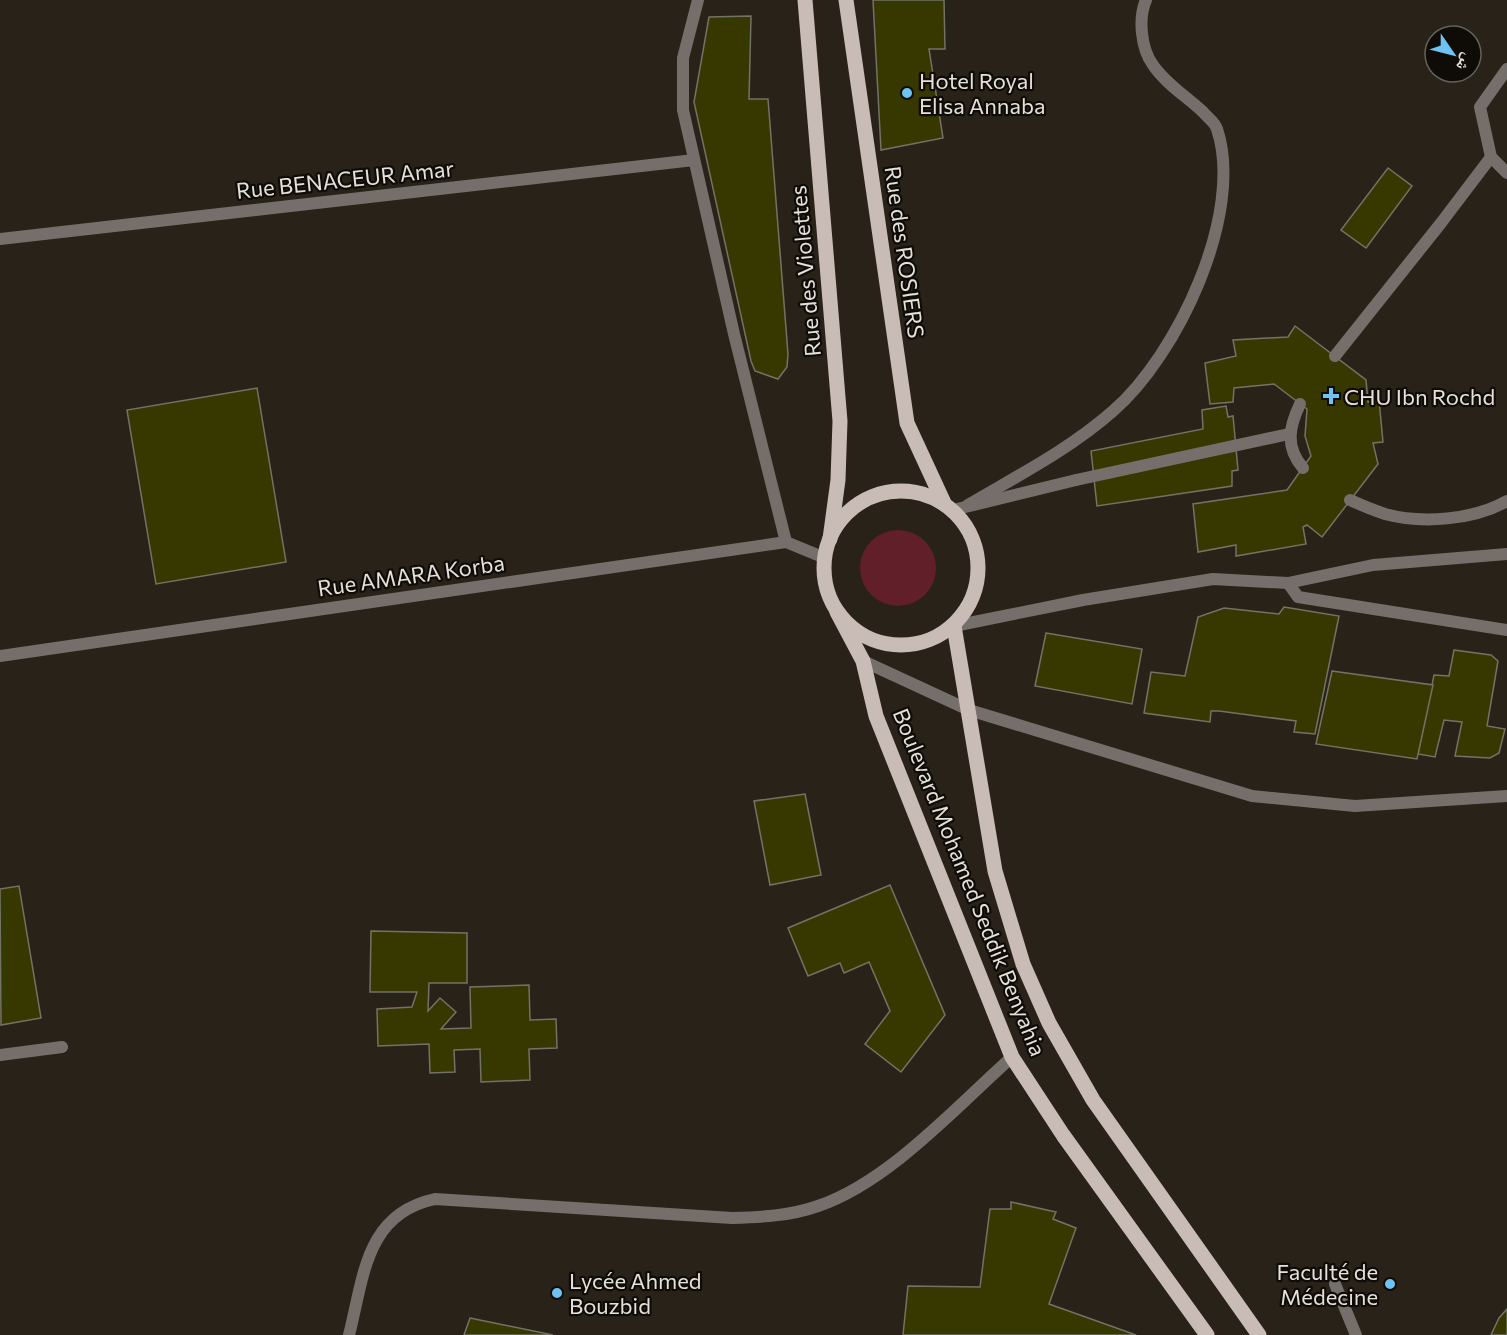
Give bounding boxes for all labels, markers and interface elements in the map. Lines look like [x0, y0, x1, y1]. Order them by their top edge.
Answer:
north arrow [1423, 24, 1483, 84]
text: ش [1452, 50, 1478, 75]
place label: Hotel Royal Elisa Annaba [919, 67, 1045, 119]
marker: Hotel Royal Elisa Annaba [900, 86, 914, 100]
street label: Rue BENACEUR Amar [235, 154, 455, 204]
street label: Rue des ROSIERS [880, 164, 930, 340]
street label: Rue des Violettes [784, 184, 826, 358]
place label: CHU Ibn Rochd [1344, 383, 1495, 410]
marker: CHU Ibn Rochd [1322, 387, 1340, 405]
street label: Rue AMARA Korba [316, 548, 506, 602]
street label: Boulevard Mohamed Seddik Benyahia [888, 704, 1052, 1060]
place label: Faculté de Médecine [1277, 1258, 1378, 1310]
place label: Lycée Ahmed Bouzbid [569, 1267, 702, 1319]
marker: Faculté de Médecine [1383, 1277, 1397, 1291]
marker: Lycée Ahmed Bouzbid [550, 1286, 564, 1300]

